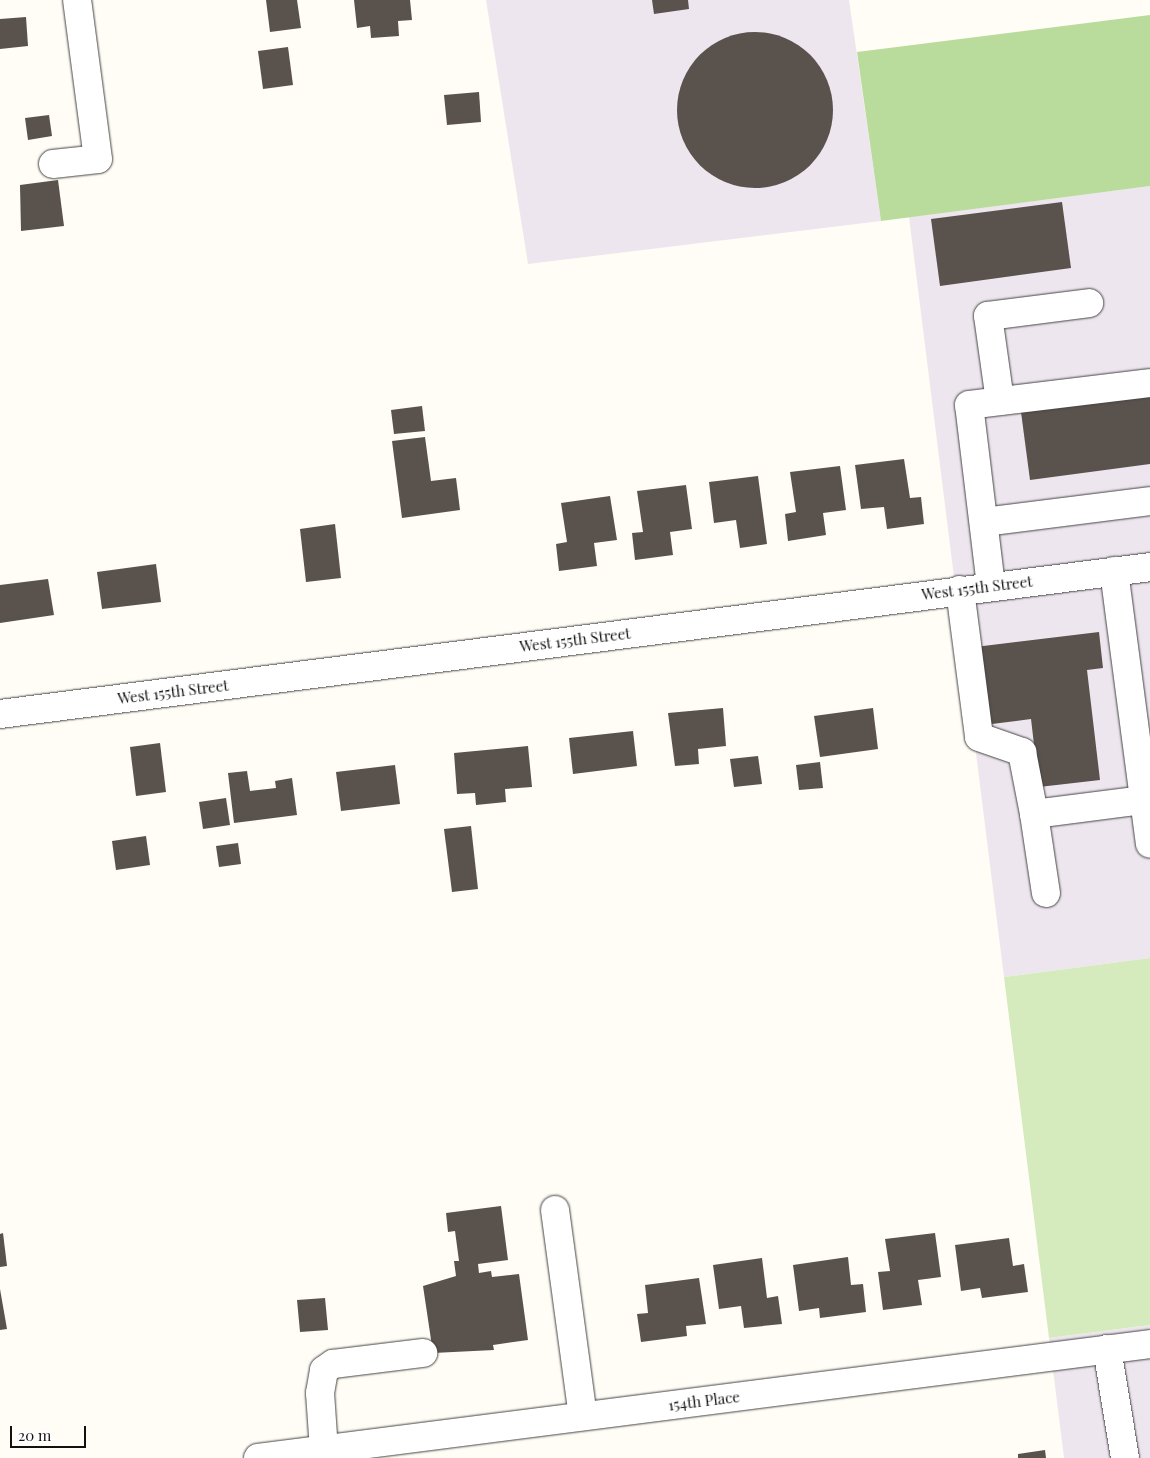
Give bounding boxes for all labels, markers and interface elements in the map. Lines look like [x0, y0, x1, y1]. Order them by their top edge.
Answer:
street label: West 155th Street [920, 572, 1034, 604]
street label: West 155th Street [518, 624, 632, 656]
street label: West 155th Street [116, 676, 230, 708]
street label: 154th Place [667, 1388, 741, 1414]
scale bar [12, 1416, 89, 1448]
text: 20 m [18, 1425, 51, 1445]

